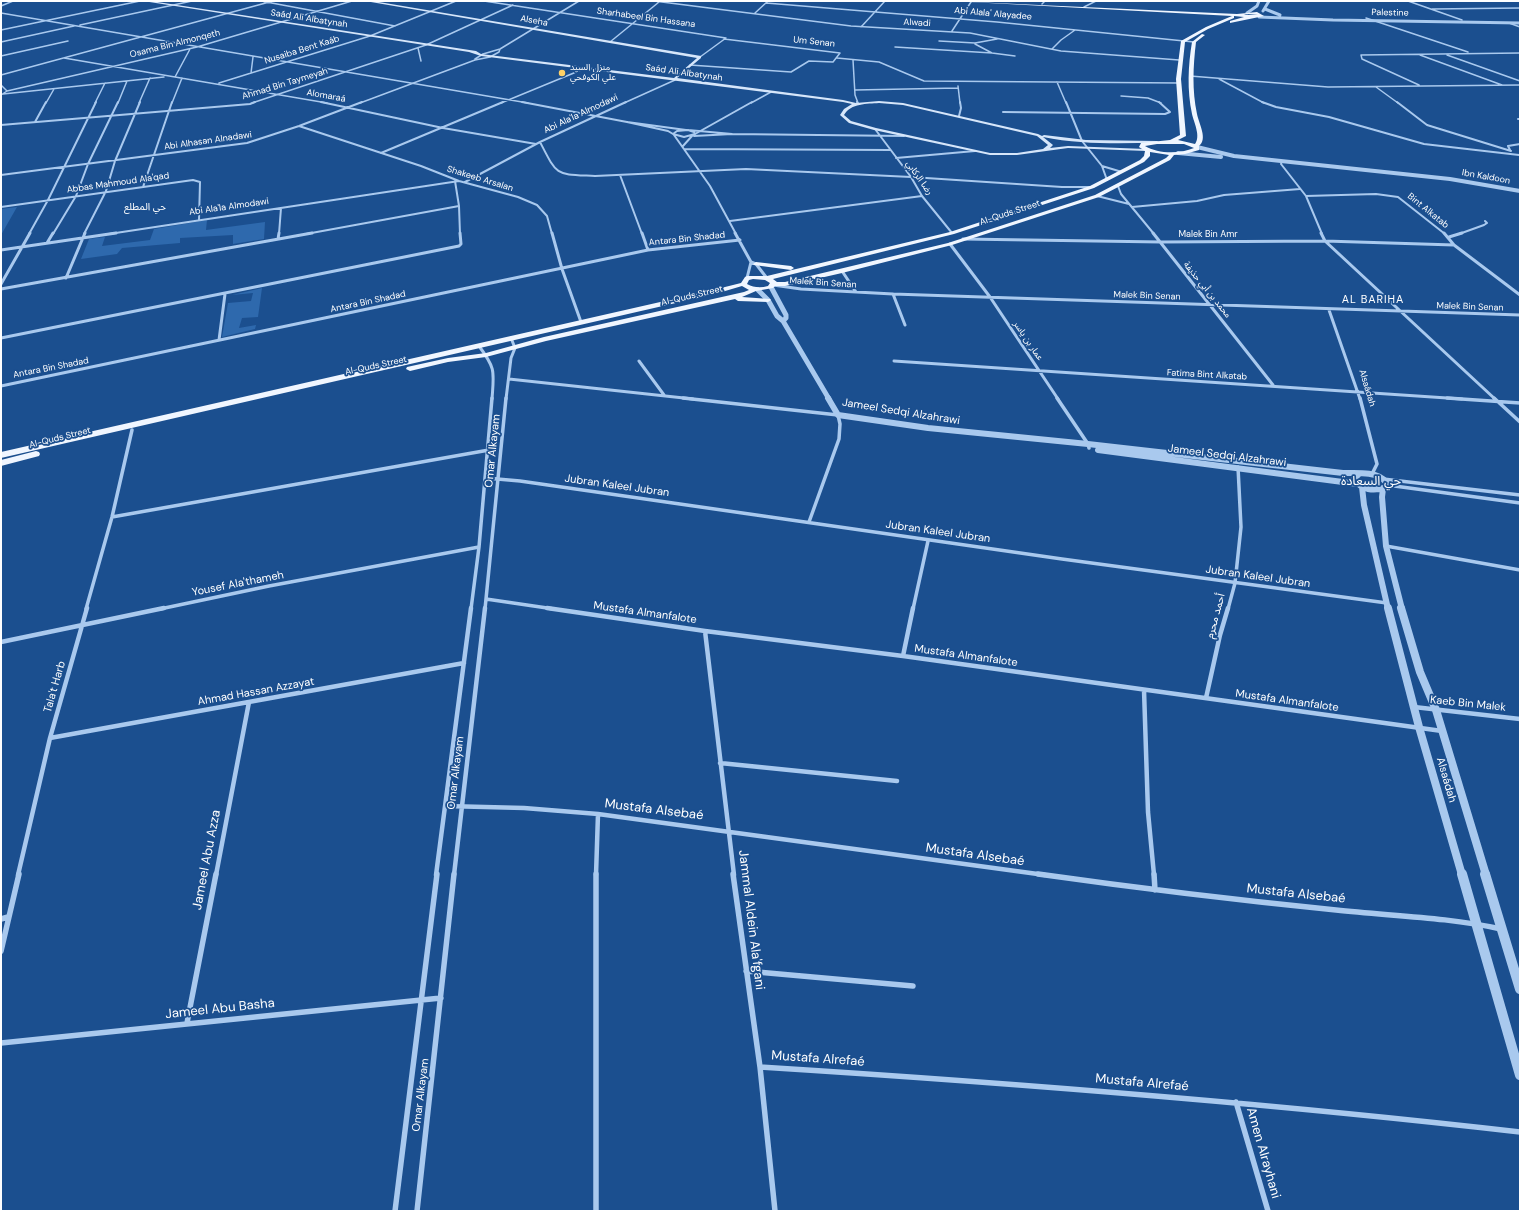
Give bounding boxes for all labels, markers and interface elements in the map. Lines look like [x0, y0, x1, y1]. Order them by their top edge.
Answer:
street label: Abi Alala' Alayadee [954, 5, 1032, 23]
street label: Sharhabeel Bin Hassana [596, 6, 696, 30]
street label: Palestine [1371, 7, 1409, 19]
street label: Saád Ali Albatynah [270, 8, 348, 30]
street label: Alseha [519, 13, 549, 29]
street label: Alwadi [903, 17, 931, 29]
street label: Osama Bin Almonqeth [129, 28, 221, 60]
street label: Nusaiba Bent Kaáb [263, 33, 341, 67]
street label: Um Senan [793, 34, 835, 50]
street label: Saád Ali Albatynah [645, 62, 723, 84]
place label: منزل السيد علي الكوفحي [570, 63, 616, 84]
street label: Ahmad Bin Taymeyah [241, 66, 329, 102]
marker: منزل السيد علي الكوفحي [557, 68, 567, 78]
street label: Alomaraá [306, 87, 346, 105]
street label: Abi Ala'la Almodawi [542, 92, 620, 136]
street label: Abi Alhasan Alnadawi [163, 129, 253, 153]
street label: رضا الركابي [903, 159, 935, 197]
street label: Shakeeb Arsalan [446, 164, 514, 194]
street label: Ibn Kaldoon [1461, 167, 1511, 187]
street label: Abbas Mahmoud Ala'qad [66, 170, 170, 196]
street label: Bint Alkatab [1405, 191, 1451, 231]
street label: Abi Ala'la Almodawi [188, 196, 270, 218]
street label: Al-Quds Street [978, 198, 1042, 228]
district label: حي المطلع [124, 201, 166, 213]
street label: Antara Bin Shadad [648, 230, 726, 248]
street label: Malek Bin Amr [1179, 230, 1237, 240]
street label: محمد بن أبي حذيفة [1181, 260, 1233, 320]
street label: Malek Bin Senan [789, 275, 857, 291]
street label: Al-Quds Street [660, 284, 724, 308]
street label: Antara Bin Shadad [329, 289, 407, 315]
street label: Malek Bin Senan [1113, 289, 1181, 303]
district label: AL BARIHA [1342, 293, 1404, 307]
street label: Malek Bin Senan [1436, 300, 1504, 314]
street label: عمار بن ياسر [1011, 319, 1045, 363]
street label: Al-Quds Street [344, 354, 408, 378]
street label: Antara Bin Shadad [12, 355, 90, 381]
street label: Fatima Bint Alkatab [1167, 368, 1247, 382]
street label: Alsaádah [1356, 368, 1378, 408]
street label: Jameel Sedqi Alzahrawi [841, 396, 961, 428]
street label: Omar Alkayam [483, 414, 503, 488]
street label: Al-Quds Street [28, 425, 92, 451]
street label: Jameel Sedqi Alzahrawi [1167, 442, 1287, 470]
street label: Jubran Kaleel Jubran [564, 472, 670, 500]
district label: حي السعادة [1341, 474, 1401, 490]
street label: Jubran Kaleel Jubran [885, 518, 991, 546]
street label: Jubran Kaleel Jubran [1205, 563, 1311, 591]
street label: Yousef Ala'thameh [191, 569, 285, 599]
street label: أحمد محرم [1204, 592, 1228, 640]
street label: Mustafa Almanfalote [593, 599, 697, 627]
street label: Mustafa Almanfalote [914, 642, 1018, 670]
street label: Tala't Harb [41, 660, 69, 714]
street label: Ahmad Hassan Azzayat [197, 675, 315, 709]
street label: Mustafa Almanfalote [1235, 687, 1339, 715]
street label: Kaeb Bin Malek [1429, 693, 1507, 715]
street label: Omar Alkayam [445, 736, 467, 810]
street label: Alsaádah [1433, 756, 1459, 804]
street label: Mustafa Alsebaé [604, 796, 704, 824]
street label: Jameel Abu Azza [190, 809, 224, 911]
street label: Mustafa Alsebaé [925, 840, 1025, 870]
street label: Jammal Aldein Ala'fgani [735, 849, 767, 991]
street label: Mustafa Alsebaé [1246, 881, 1346, 907]
street label: Jameel Abu Basha [165, 995, 275, 1023]
street label: Mustafa Alrefaé [771, 1048, 865, 1070]
street label: Omar Alkayam [410, 1058, 432, 1132]
street label: Mustafa Alrefaé [1095, 1071, 1189, 1095]
street label: Amen Alrayhani [1243, 1106, 1283, 1200]

